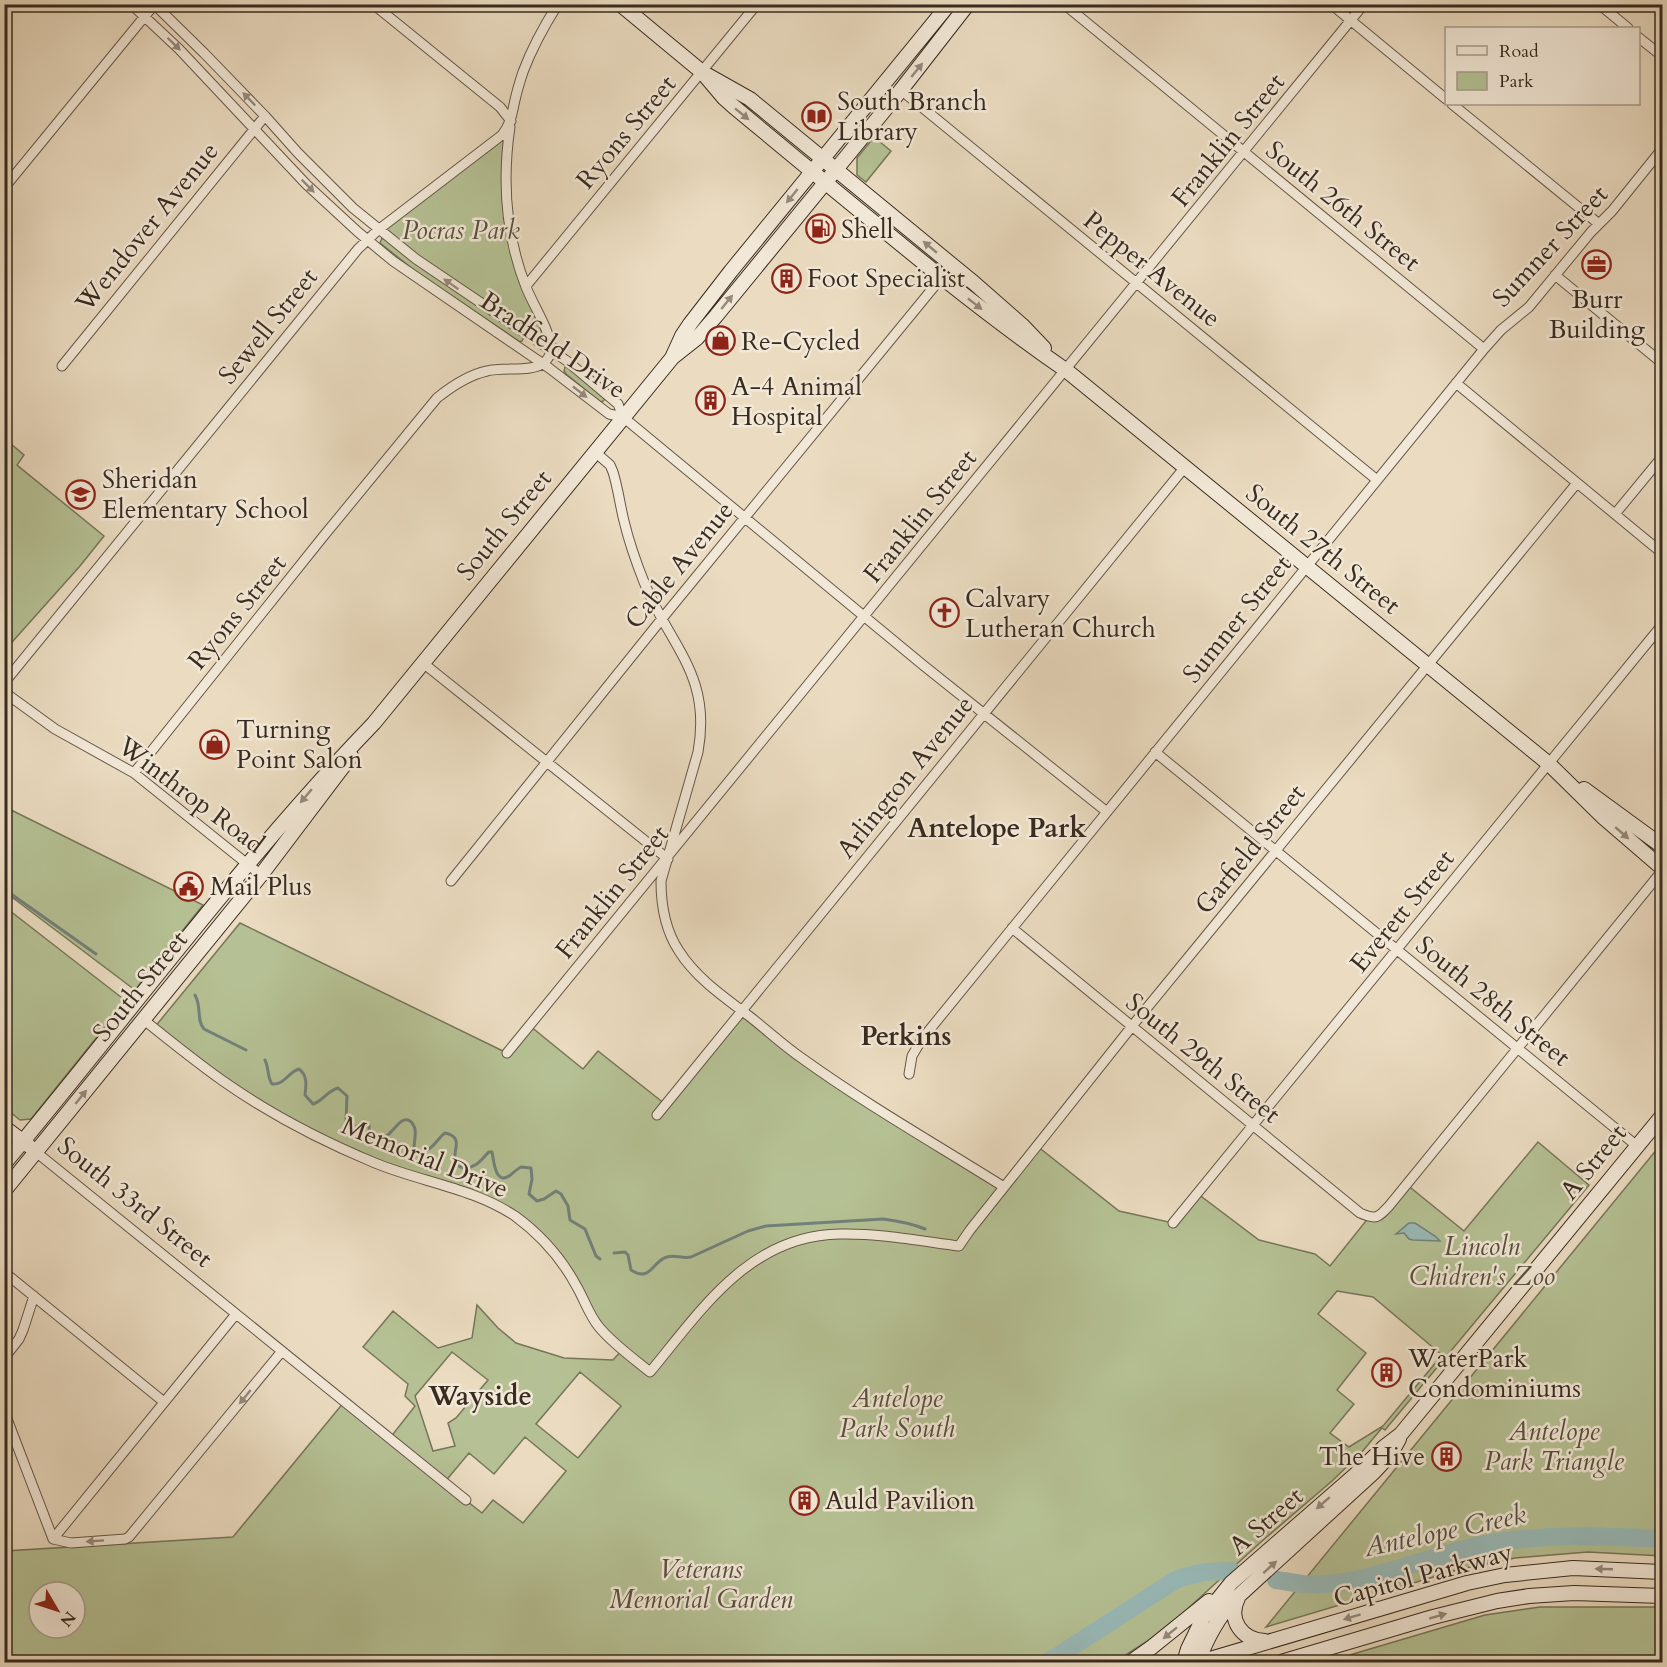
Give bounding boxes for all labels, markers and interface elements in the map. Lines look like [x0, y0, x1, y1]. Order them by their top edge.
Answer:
legend [1445, 27, 1640, 105]
one-way arrow [166, 36, 180, 50]
text: Road [1499, 39, 1539, 64]
one-way arrow [911, 62, 924, 78]
street label: Franklin Street [1163, 66, 1293, 214]
street label: Ryons Street [568, 68, 684, 196]
text: Park [1499, 69, 1534, 94]
place label: South Branch Library [837, 84, 987, 149]
one-way arrow [242, 92, 256, 106]
library icon: South Branch Library [800, 100, 832, 132]
one-way arrow [735, 108, 750, 120]
street label: South 26th Street [1258, 133, 1428, 279]
street label: Wendover Avenue [67, 135, 226, 320]
street label: Sumner Street [1484, 177, 1616, 315]
one-way arrow [300, 178, 314, 192]
one-way arrow [786, 188, 799, 204]
street label: Pepper Avenue [1076, 203, 1228, 335]
place label: Shell [841, 212, 894, 247]
park label: Pocras Park [402, 213, 520, 248]
fuel station icon: Shell [804, 213, 836, 245]
one-way arrow [922, 241, 938, 254]
office icon: Burr Building [1581, 249, 1613, 281]
street label: Sewell Street [210, 260, 326, 392]
place label: Foot Specialist [807, 261, 965, 296]
building icon: Foot Specialist [770, 262, 802, 294]
one-way arrow [444, 278, 460, 290]
place label: Burr Building [1549, 282, 1646, 347]
street label: Bradfield Drive [473, 283, 633, 407]
one-way arrow [721, 294, 734, 310]
one-way arrow [967, 297, 983, 310]
place label: Re-Cycled [741, 324, 860, 359]
shop icon: Re-Cycled [704, 325, 736, 357]
place label: A-4 Animal Hospital [731, 369, 862, 434]
building icon: A-4 Animal Hospital [694, 385, 726, 417]
one-way arrow [571, 386, 587, 398]
street label: Franklin Street [855, 442, 985, 590]
place label: Sheridan Elementary School [102, 462, 309, 527]
street label: South Street [448, 462, 560, 588]
street label: South 27th Street [1238, 476, 1408, 622]
school or university icon: Sheridan Elementary School [65, 478, 97, 510]
street label: Cable Avenue [617, 494, 741, 636]
street label: Ryons Street [180, 547, 294, 677]
street label: Sumner Street [1175, 548, 1299, 690]
place label: Calvary Lutheran Church [965, 581, 1156, 646]
church icon: Calvary Lutheran Church [928, 597, 960, 629]
street label: Arlington Avenue [829, 688, 981, 866]
place label: Turning Point Salon [236, 712, 363, 777]
street label: Winthrop Road [110, 728, 271, 862]
shop icon: Turning Point Salon [199, 728, 231, 760]
street label: Garfield Street [1187, 777, 1313, 921]
one-way arrow [300, 788, 313, 803]
district label: Antelope Park [907, 809, 1087, 847]
street label: Franklin Street [547, 818, 677, 966]
one-way arrow [1614, 826, 1629, 839]
street label: Everett Street [1342, 842, 1462, 980]
place label: Mail Plus [210, 869, 312, 904]
public building icon: Mail Plus [173, 870, 205, 902]
street label: South Street [84, 923, 196, 1049]
street label: South 28th Street [1408, 928, 1578, 1074]
street label: South 29th Street [1118, 985, 1288, 1131]
district label: Perkins [860, 1018, 952, 1055]
one-way arrow [74, 1090, 87, 1105]
street label: Memorial Drive [336, 1108, 514, 1206]
street label: A Street [1552, 1117, 1634, 1207]
street label: South 33rd Street [50, 1129, 220, 1275]
park label: Lincoln Chidren's Zoo [1409, 1229, 1555, 1294]
place label: WaterPark Condominiums [1407, 1341, 1581, 1406]
building icon: WaterPark Condominiums [1371, 1357, 1403, 1389]
district label: Wayside [427, 1378, 532, 1415]
park label: Antelope Park South [839, 1381, 955, 1446]
one-way arrow [238, 1389, 251, 1405]
park label: Antelope Park Triangle [1484, 1414, 1625, 1479]
place label: The Hive [1319, 1439, 1425, 1474]
building icon: The Hive [1430, 1440, 1462, 1472]
street label: A Street [1221, 1479, 1311, 1563]
place label: Auld Pavilion [825, 1483, 975, 1518]
building icon: Auld Pavilion [788, 1484, 820, 1516]
one-way arrow [1316, 1496, 1331, 1509]
water label: Antelope Creek [1360, 1496, 1530, 1566]
street label: Capitol Parkway [1330, 1534, 1517, 1616]
one-way arrow [86, 1536, 105, 1546]
park label: Veterans Memorial Garden [609, 1552, 793, 1617]
one-way arrow [1262, 1561, 1277, 1574]
one-way arrow [1595, 1564, 1614, 1573]
north arrow [27, 1580, 87, 1640]
text: N [55, 1606, 81, 1631]
one-way arrow [1429, 1611, 1447, 1620]
one-way arrow [1343, 1613, 1361, 1622]
one-way arrow [1162, 1627, 1177, 1639]

